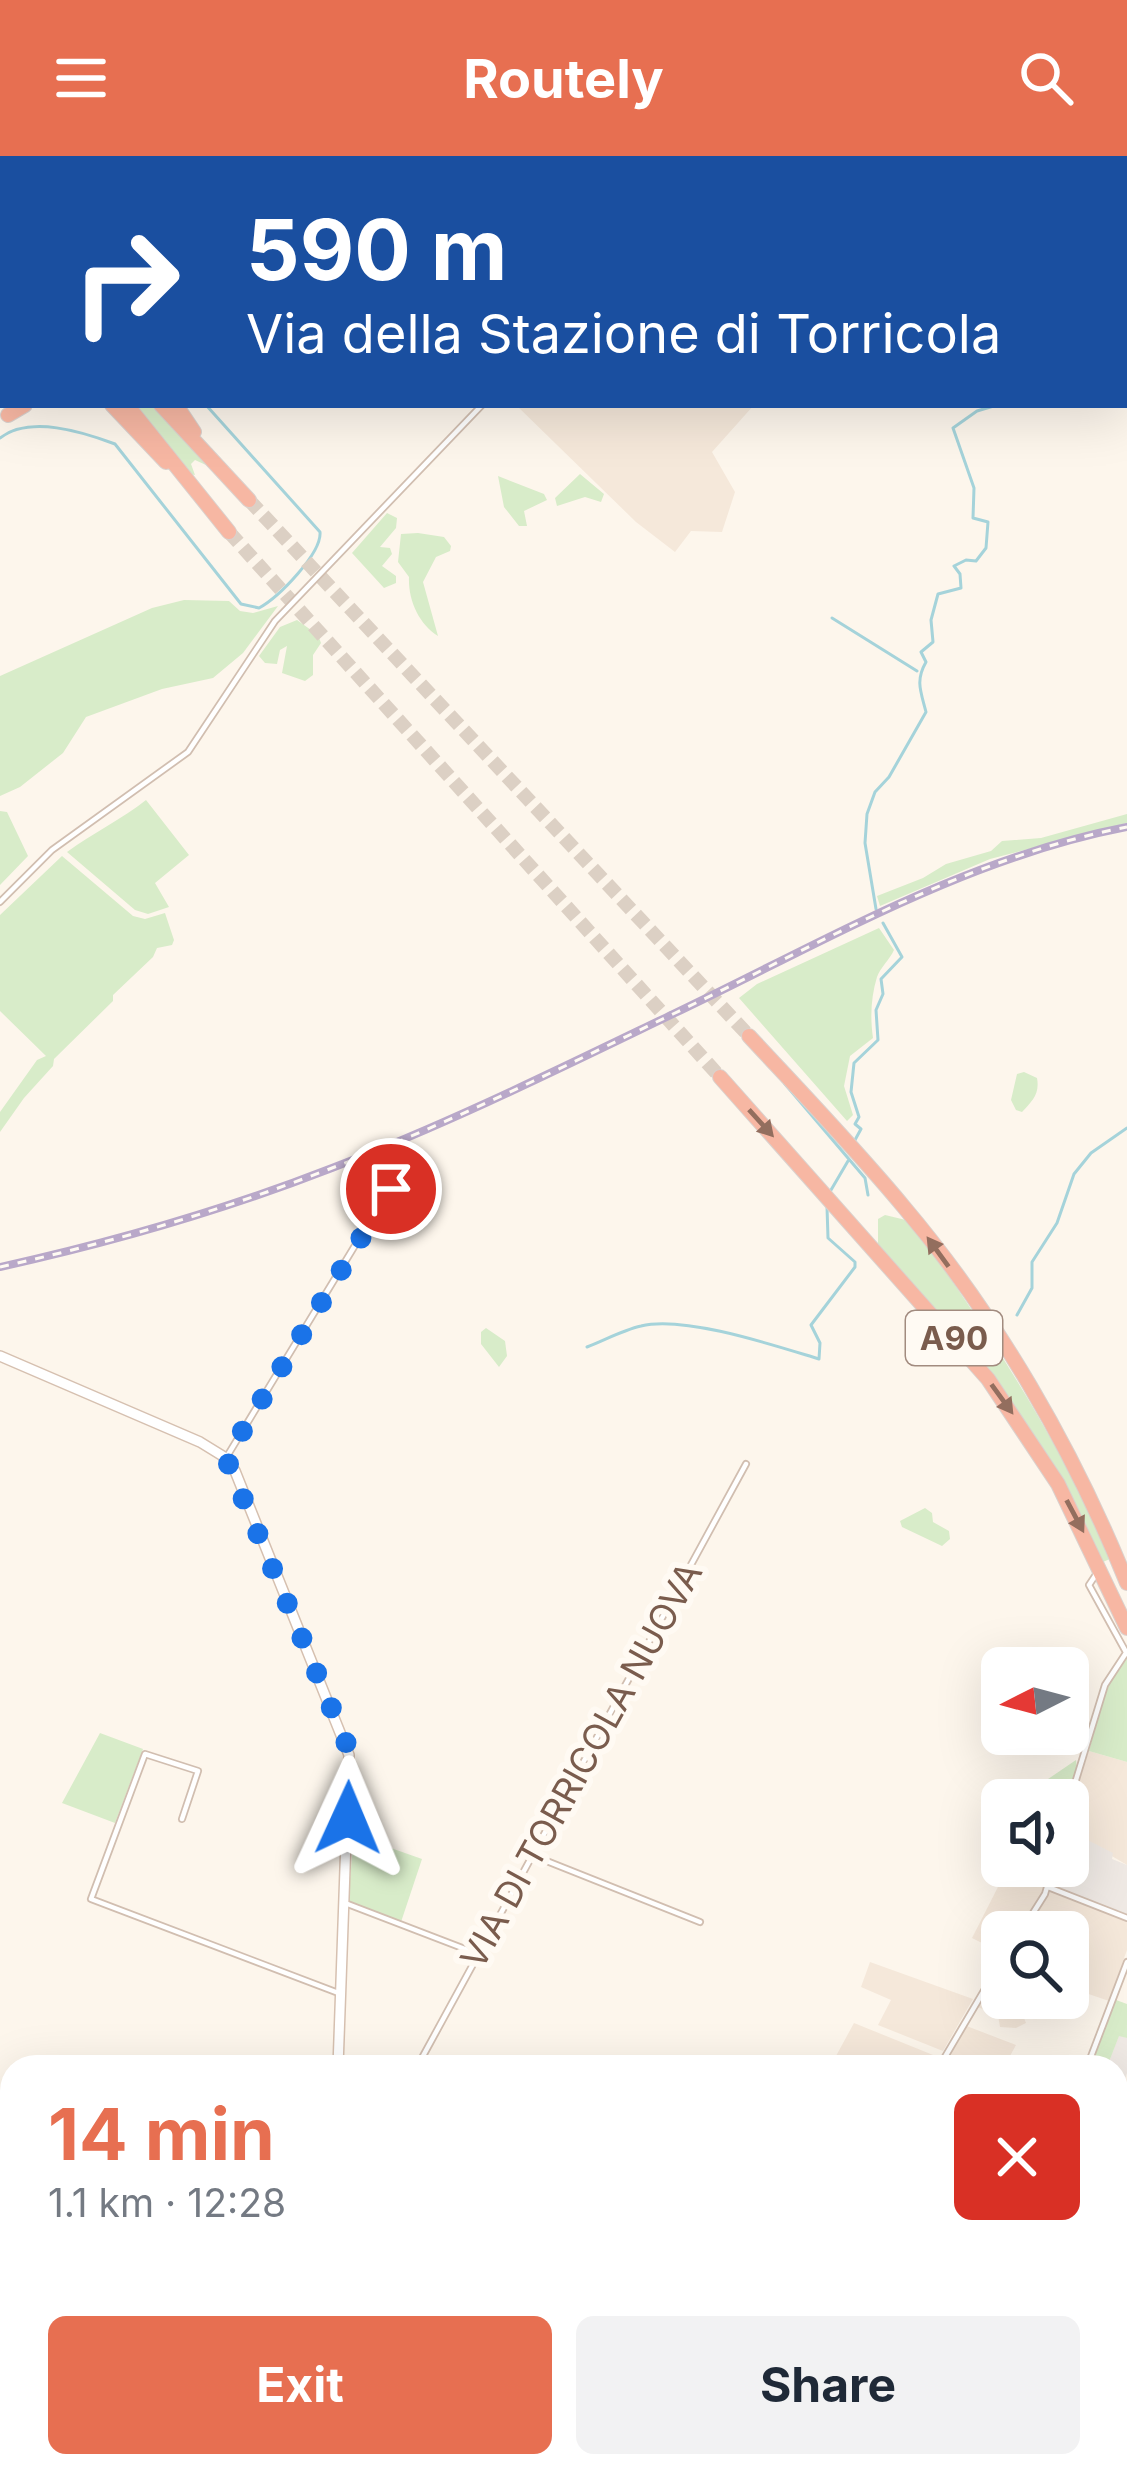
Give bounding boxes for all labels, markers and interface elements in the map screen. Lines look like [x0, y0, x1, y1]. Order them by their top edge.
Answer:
icon: menu [48, 45, 114, 111]
icon: search [1013, 45, 1079, 111]
text: Routely [463, 46, 664, 111]
text: 590 m [246, 199, 507, 300]
icon: right [48, 204, 204, 360]
text: Via della Stazione di Torricola [246, 301, 1001, 366]
one-way arrow [747, 1109, 774, 1138]
pin [340, 1138, 442, 1240]
icon: arrive [358, 1156, 424, 1222]
one-way arrow [927, 1236, 951, 1268]
road number: A90 [906, 1311, 1002, 1365]
one-way arrow [990, 1383, 1014, 1415]
one-way arrow [1064, 1498, 1085, 1533]
street label: VIA DI TORRICOLA NUOVA [451, 1554, 711, 1976]
north arrow [981, 1647, 1089, 1755]
map controls [981, 1647, 1089, 2019]
position arrow [285, 1755, 411, 1881]
button: sound [981, 1779, 1089, 1887]
button: search [981, 1911, 1089, 2019]
text: 14 min [48, 2090, 275, 2177]
button: close [954, 2094, 1080, 2220]
text: 1.1 km · 12:28 [48, 2179, 286, 2226]
button: Exit [48, 2316, 552, 2454]
button: Share [576, 2316, 1080, 2454]

